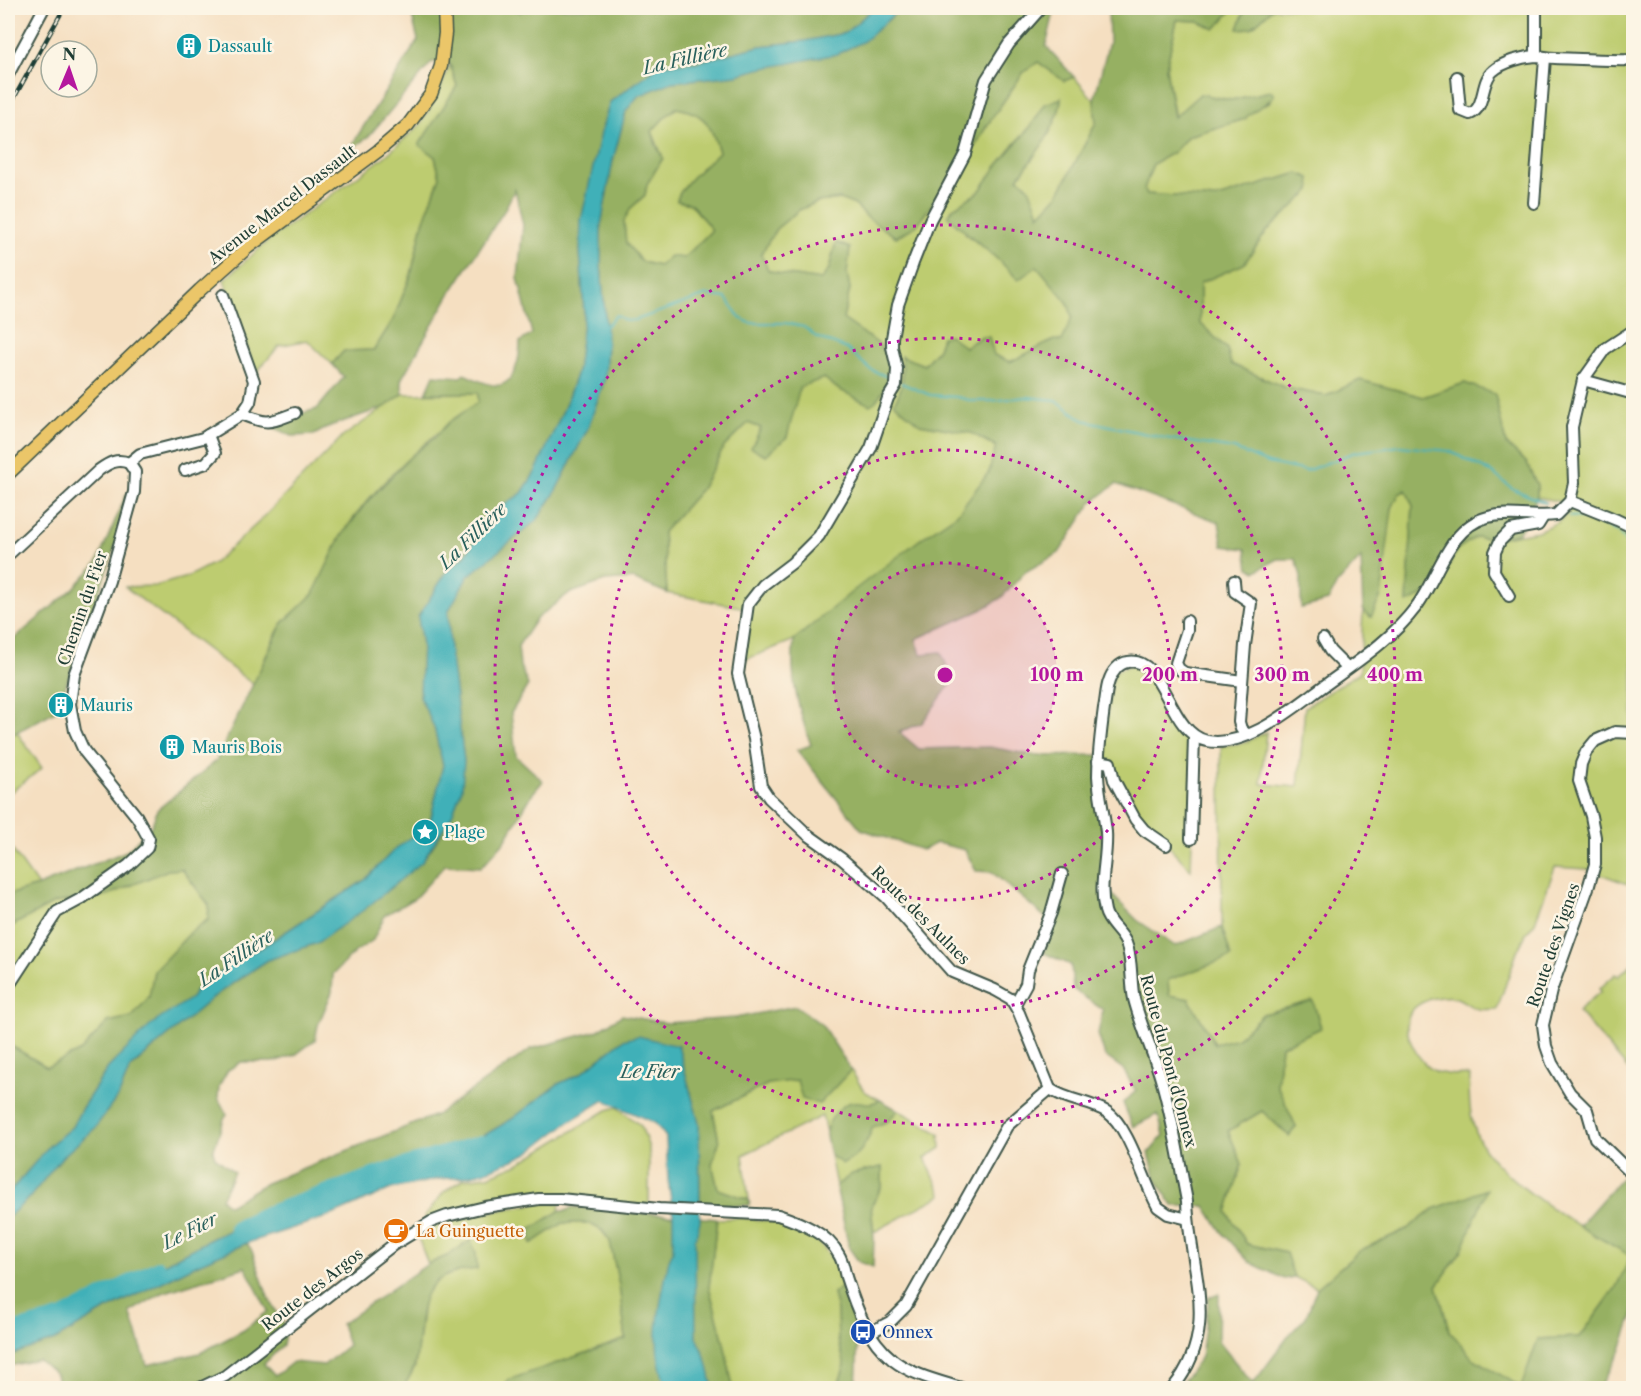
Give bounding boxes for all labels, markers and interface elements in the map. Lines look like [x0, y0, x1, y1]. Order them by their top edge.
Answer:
building icon: Dassault [174, 31, 204, 61]
place label: Dassault [208, 36, 272, 56]
water label: La Fillière [639, 38, 731, 80]
north arrow [39, 39, 99, 99]
text: N [62, 44, 77, 64]
street label: Avenue Marcel Dassault [203, 140, 360, 269]
water label: La Fillière [433, 497, 513, 575]
street label: Chemin du Fier [53, 548, 111, 668]
text: 100 m [1030, 664, 1084, 686]
text: 200 m [1142, 664, 1198, 686]
text: 300 m [1254, 664, 1310, 686]
text: 400 m [1367, 664, 1423, 686]
centre of rings [935, 665, 955, 685]
building icon: Mauris [46, 690, 76, 720]
place label: Mauris [80, 695, 133, 715]
building icon: Mauris Bois [157, 732, 187, 762]
place label: Mauris Bois [192, 737, 282, 757]
place icon: Plage [410, 817, 440, 847]
place label: Plage [444, 822, 485, 842]
street label: Route des Aulnes [867, 861, 975, 969]
street label: Route des Vignes [1522, 880, 1584, 1010]
water label: La Fillière [193, 924, 279, 992]
street label: Route du Pont d'Onnex [1136, 972, 1202, 1150]
water label: Le Fier [619, 1061, 681, 1083]
water label: Le Fier [157, 1207, 223, 1255]
cafe icon: La Guinguette [381, 1216, 411, 1246]
place label: La Guinguette [416, 1221, 524, 1241]
street label: Route des Argos [257, 1243, 367, 1335]
bus stop icon: Onnex [848, 1317, 878, 1347]
place label: Onnex [882, 1322, 934, 1342]

